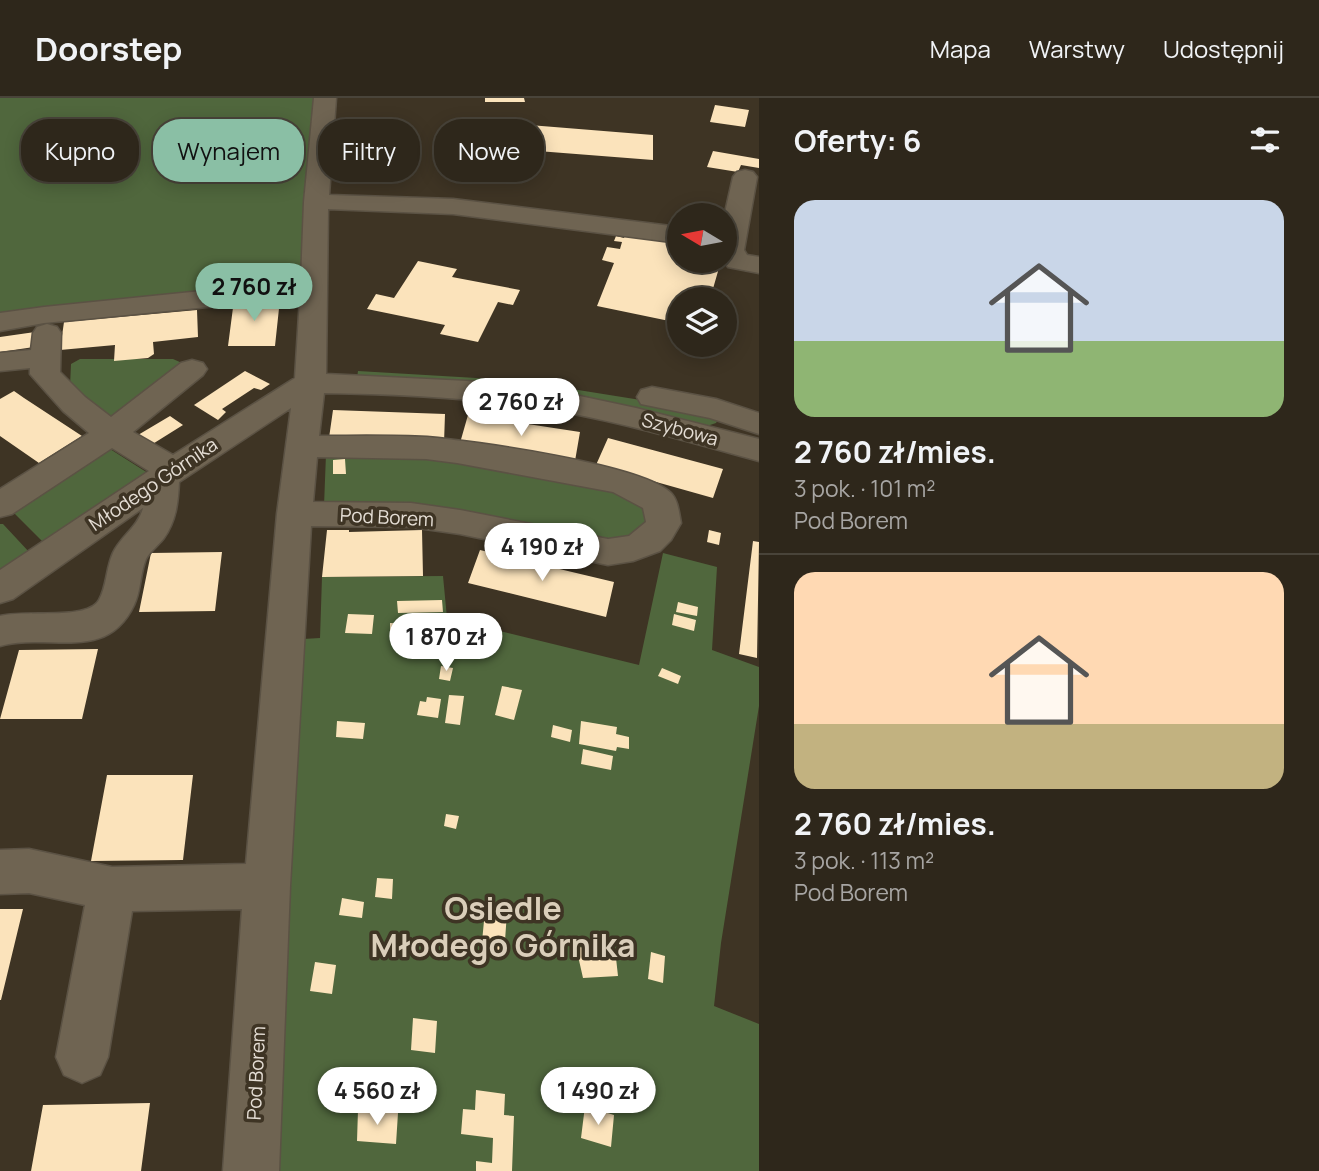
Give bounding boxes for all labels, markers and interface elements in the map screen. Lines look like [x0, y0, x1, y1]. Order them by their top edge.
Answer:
text: Doorstep [35, 26, 182, 71]
text: Mapa [930, 32, 991, 65]
text: Warstwy [1029, 32, 1125, 65]
text: Udostępnij [1163, 32, 1284, 65]
chip: Kupno [21, 119, 139, 182]
chip: Wynajem [153, 119, 304, 182]
chip: Filtry [318, 119, 420, 182]
chip: Nowe [434, 119, 544, 182]
text: Oferty: 6 [794, 120, 922, 161]
icon: filters [1246, 121, 1284, 159]
north arrow [667, 203, 737, 273]
map controls [667, 203, 737, 357]
icon: home [976, 245, 1102, 371]
pin: 2 760 zł [182, 264, 326, 323]
text: 2 760 zł [211, 270, 297, 302]
button: layers [667, 287, 737, 357]
pin: 2 760 zł [449, 378, 593, 438]
text: 2 760 zł [478, 385, 564, 417]
street label: Szybowa [639, 406, 721, 452]
street label: Młodego Górnika [84, 431, 222, 537]
text: 2 760 zł/mies. [794, 431, 996, 472]
text: 3 pok. · 101 m² [794, 472, 935, 504]
street label: Pod Borem [339, 502, 435, 532]
text: Pod Borem [794, 504, 908, 536]
pin: 4 190 zł [470, 524, 614, 583]
text: 4 190 zł [500, 530, 584, 562]
pin: 1 870 zł [374, 614, 518, 673]
icon: home [976, 617, 1102, 743]
text: 1 870 zł [405, 620, 487, 652]
text: 2 760 zł/mies. [794, 803, 996, 844]
text: 3 pok. · 113 m² [794, 844, 934, 876]
text: Pod Borem [794, 876, 908, 908]
district label: Osiedle Młodego Górnika [371, 886, 635, 967]
street label: Pod Borem [241, 1025, 271, 1121]
pin: 4 560 zł [305, 1068, 449, 1127]
pin: 1 490 zł [526, 1068, 670, 1127]
text: 4 560 zł [334, 1074, 420, 1106]
text: 1 490 zł [557, 1074, 639, 1106]

